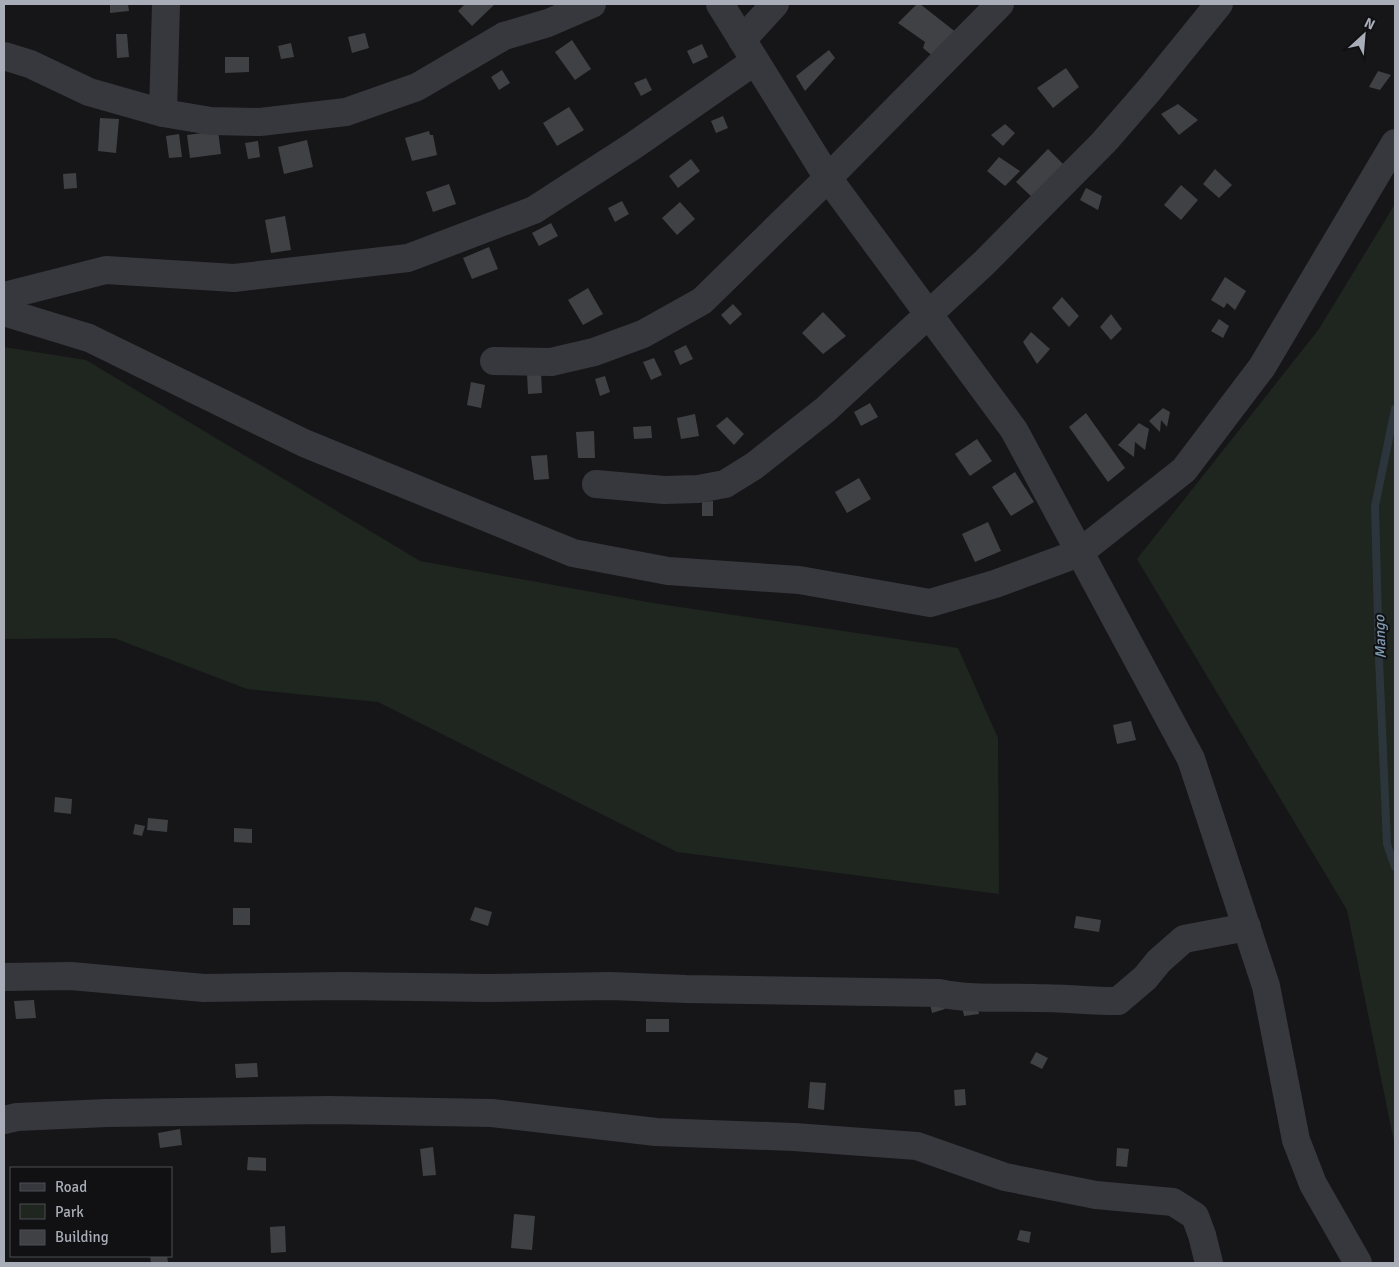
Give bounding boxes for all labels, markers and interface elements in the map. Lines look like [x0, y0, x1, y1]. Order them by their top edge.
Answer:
north arrow [1339, 10, 1389, 60]
text: N [1361, 14, 1378, 34]
water label: Mango [1370, 614, 1390, 659]
legend [10, 1167, 172, 1257]
text: Road [55, 1178, 87, 1196]
text: Park [55, 1203, 84, 1221]
text: Building [55, 1228, 109, 1246]

